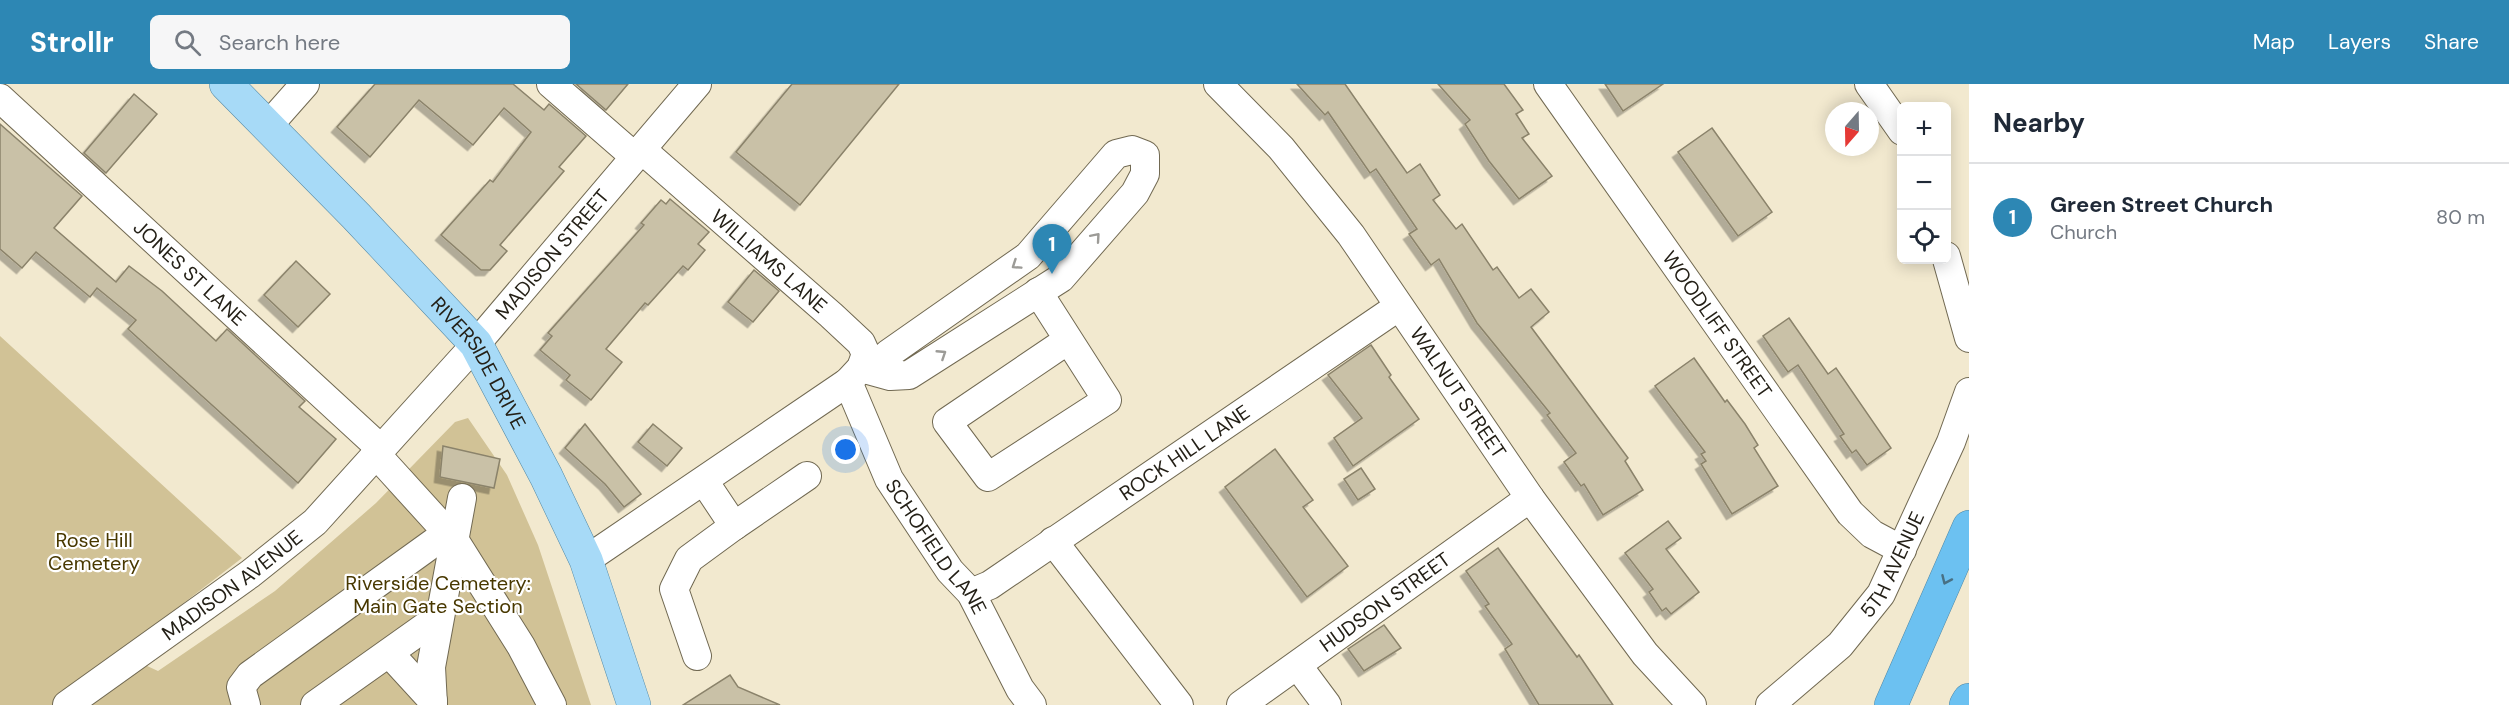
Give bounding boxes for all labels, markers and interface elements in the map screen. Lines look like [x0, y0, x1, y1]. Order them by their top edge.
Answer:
search box [150, 15, 570, 69]
text: Strollr [30, 24, 114, 61]
icon: search [171, 26, 204, 59]
text: Search here [219, 28, 340, 57]
text: Map [2253, 28, 2295, 56]
text: Layers [2328, 28, 2391, 56]
text: Share [2424, 28, 2479, 56]
north arrow [1825, 102, 1879, 156]
map controls [1897, 102, 1951, 264]
button: + [1897, 102, 1951, 156]
text: Nearby [1993, 106, 2085, 140]
button: − [1897, 156, 1951, 210]
street label: MADISON STREET [490, 184, 615, 325]
text: Green Street Church [2050, 190, 2273, 219]
street label: WILLIAMS LANE [705, 203, 833, 319]
text: 1 [2009, 204, 2016, 230]
text: 80 m [2436, 204, 2485, 230]
button: locate [1897, 210, 1951, 264]
street label: JONES ST LANE [128, 214, 252, 331]
text: Church [2050, 219, 2117, 245]
pin: 1 [1032, 224, 1072, 274]
one-way arrow [1089, 233, 1100, 244]
street label: WOODLIFF STREET [1657, 246, 1778, 403]
one-way arrow [1011, 258, 1022, 269]
street label: RIVERSIDE DRIVE [425, 291, 532, 434]
street label: WALNUT STREET [1404, 322, 1512, 463]
one-way arrow [936, 350, 947, 361]
street label: ROCK HILL LANE [1114, 399, 1255, 506]
your location [831, 435, 860, 464]
street label: SCHOFIELD LANE [880, 474, 993, 619]
street label: 5TH AVENUE [1854, 507, 1930, 623]
street label: MADISON AVENUE [157, 524, 308, 646]
park label: Rose Hill Cemetery [48, 527, 140, 576]
street label: HUDSON STREET [1314, 546, 1455, 658]
park label: Riverside Cemetery: Main Gate Section [345, 570, 531, 619]
one-way arrow [1941, 574, 1953, 585]

